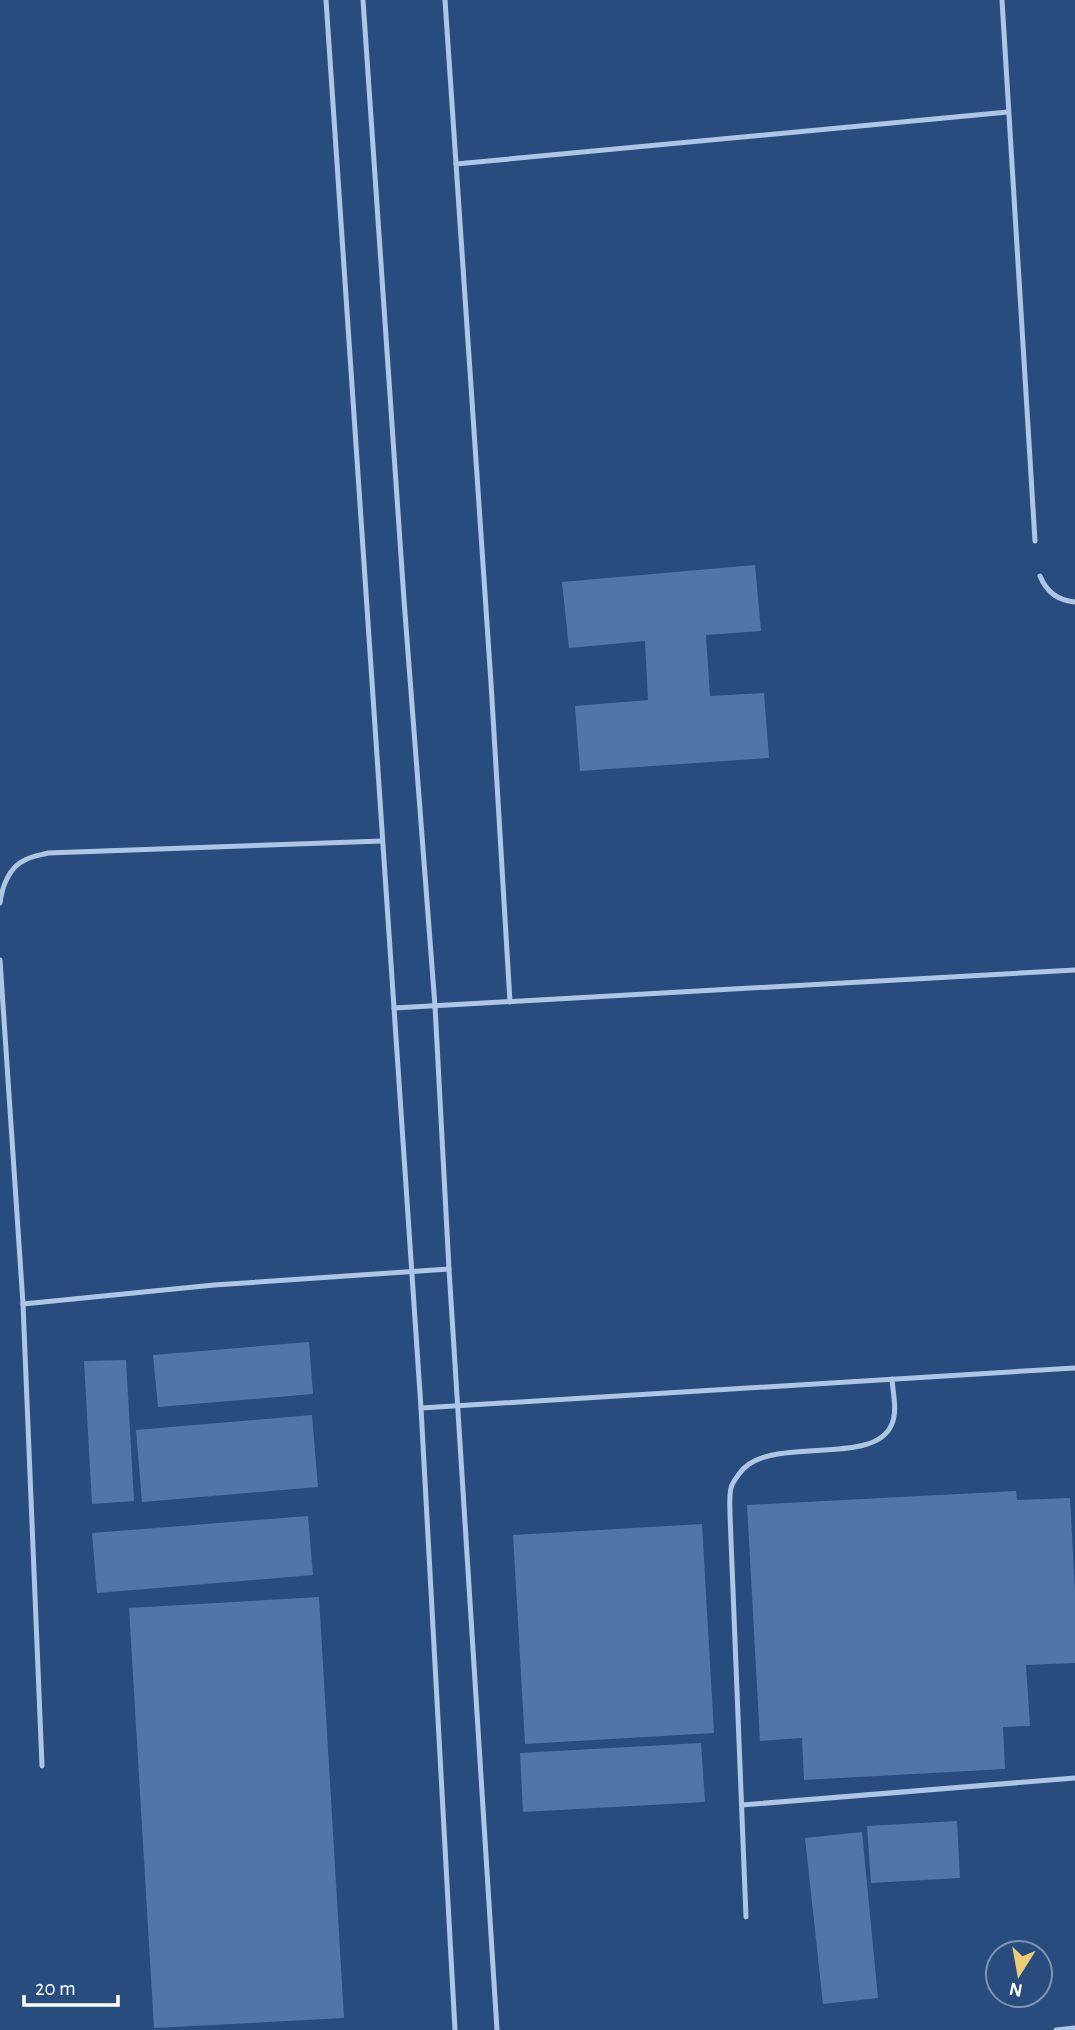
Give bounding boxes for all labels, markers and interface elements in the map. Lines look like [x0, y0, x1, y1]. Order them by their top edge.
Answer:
north arrow [984, 1939, 1054, 2009]
scale bar [24, 1964, 119, 2008]
text: 20 m [35, 1978, 76, 1999]
text: N [1008, 1979, 1024, 2000]

